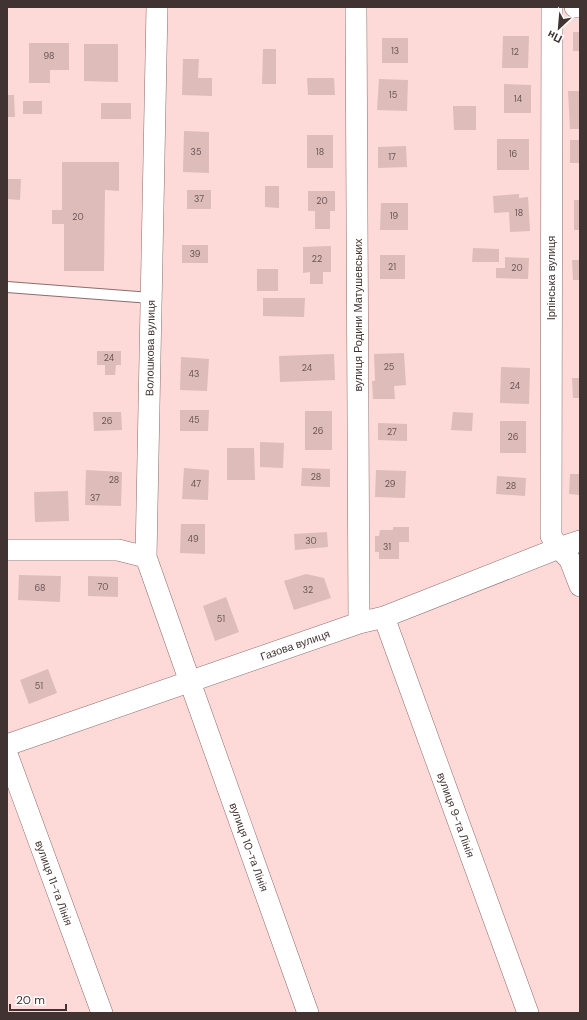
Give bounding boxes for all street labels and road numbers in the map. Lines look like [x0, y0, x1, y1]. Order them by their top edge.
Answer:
street label: Ірпінська вулиця [544, 236, 558, 320]
street label: вулиця Родини Матушевських [351, 238, 365, 392]
street label: Волошкова вулиця [142, 300, 158, 396]
street label: Газова вулиця [258, 627, 332, 663]
street label: вулиця 9-та Лінія [434, 771, 478, 860]
street label: вулиця 10-та Лінія [226, 801, 272, 893]
street label: вулиця 11-та Лінія [32, 839, 76, 927]

